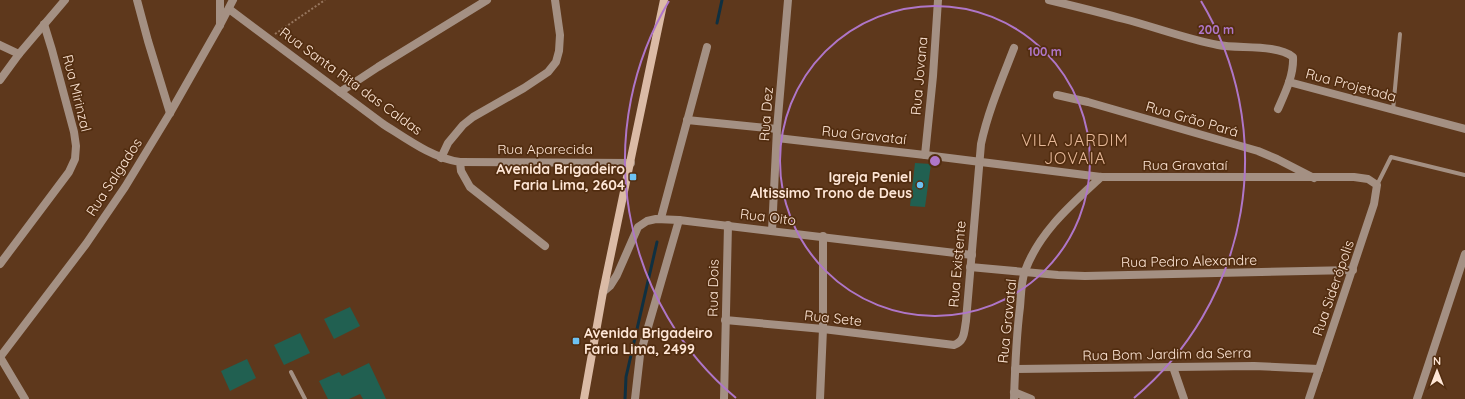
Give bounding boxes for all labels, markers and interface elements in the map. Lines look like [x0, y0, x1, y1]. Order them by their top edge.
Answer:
text: 200 m [1198, 22, 1234, 37]
street label: Rua Santa Rita das Caldas [276, 23, 426, 139]
street label: Rua Jovana [907, 36, 931, 116]
text: 100 m [1028, 44, 1062, 59]
street label: Rua Mirinzal [59, 53, 95, 133]
street label: Rua Projetada [1304, 64, 1398, 106]
street label: Rua Dez [755, 86, 777, 142]
street label: Rua Grão Pará [1144, 97, 1240, 141]
street label: Rua Gravataí [821, 122, 907, 148]
district label: VILA JARDIM JOVAIA [1021, 130, 1129, 168]
street label: Rua Salgados [82, 135, 146, 219]
street label: Rua Aparecida [497, 140, 593, 158]
centre of rings [928, 154, 942, 168]
street label: Rua Gravataí [1143, 156, 1227, 174]
place label: Avenida Brigadeiro Faria Lima, 2604 [496, 160, 625, 194]
place label: Igreja Peniel Altissimo Trono de Deus [750, 168, 912, 202]
marker: Avenida Brigadeiro Faria Lima, 2604 [628, 172, 638, 182]
marker: Igreja Peniel Altissimo Trono de Deus [915, 180, 925, 190]
street label: Rua Oito [739, 205, 797, 229]
street label: Rua Existente [944, 220, 970, 308]
street label: Rua Siderópolis [1308, 238, 1358, 338]
street label: Rua Pedro Alexandre [1121, 251, 1257, 271]
street label: Rua Dois [703, 259, 723, 317]
street label: Rua Gravatal [994, 278, 1020, 364]
street label: Rua Sete [803, 306, 863, 330]
place label: Avenida Brigadeiro Faria Lima, 2499 [584, 324, 713, 358]
marker: Avenida Brigadeiro Faria Lima, 2499 [571, 336, 581, 346]
street label: Rua Bom Jardim da Serra [1082, 344, 1252, 364]
north arrow [1417, 351, 1457, 391]
text: N [1433, 354, 1441, 368]

